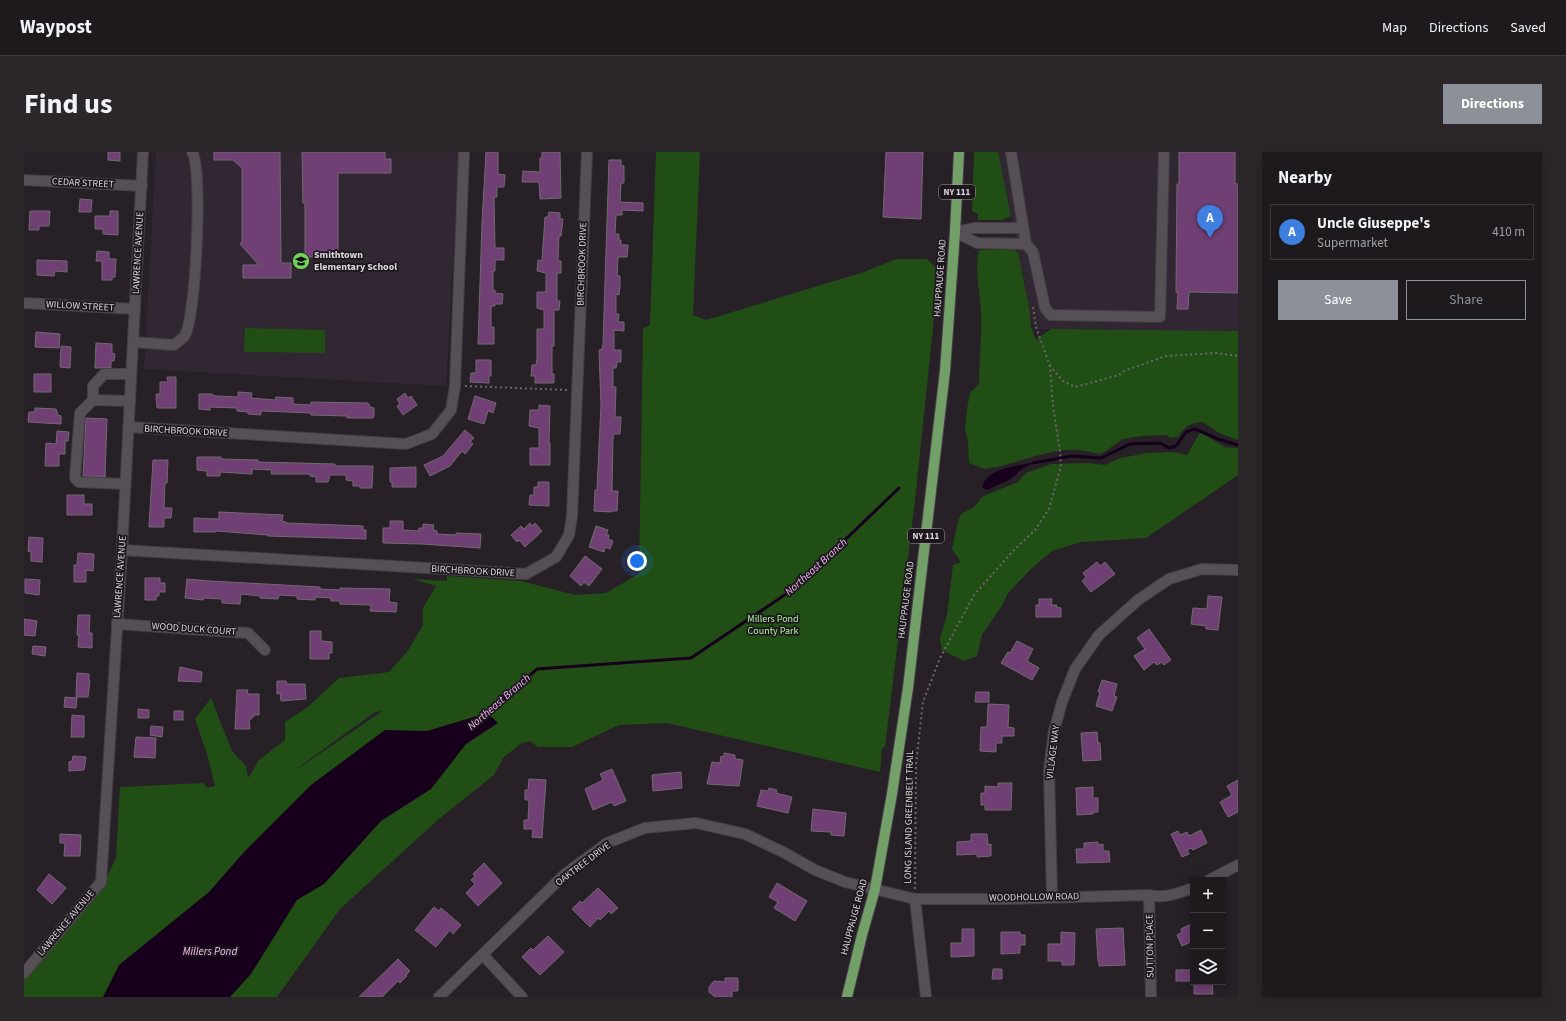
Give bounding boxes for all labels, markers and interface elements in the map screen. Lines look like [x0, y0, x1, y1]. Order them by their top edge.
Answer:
text: Waypost [20, 14, 92, 41]
text: Map [1382, 18, 1407, 38]
text: Directions [1429, 18, 1488, 38]
text: Saved [1510, 18, 1546, 38]
text: Find us [24, 84, 112, 124]
button: Directions [1443, 84, 1542, 124]
text: Nearby [1278, 166, 1332, 190]
street label: CEDAR STREET [52, 174, 115, 192]
road number: NY 111 [939, 185, 975, 199]
pin: A [1197, 205, 1223, 238]
street label: LAWRENCE AVENUE [129, 211, 147, 295]
text: Uncle Giuseppe's [1317, 213, 1430, 234]
street label: BIRCHBROOK DRIVE [574, 222, 590, 306]
text: A [1288, 223, 1296, 241]
text: 410 m [1492, 223, 1525, 241]
text: Supermarket [1317, 234, 1388, 252]
street label: HAUPPAUGE ROAD [930, 239, 950, 317]
place label: Smithtown Elementary School [314, 248, 397, 274]
school or university icon: Smithtown Elementary School [291, 251, 311, 271]
button: Save [1278, 280, 1398, 320]
button: Share [1406, 280, 1526, 320]
street label: WILLOW STREET [45, 297, 115, 315]
street label: BIRCHBROOK DRIVE [144, 422, 228, 440]
road number: NY 111 [908, 529, 944, 543]
street label: LAWRENCE AVENUE [110, 535, 130, 619]
water label: Northeast Branch [782, 535, 851, 599]
your location [627, 551, 647, 571]
street label: HAUPPAUGE ROAD [894, 560, 918, 640]
street label: BIRCHBROOK DRIVE [431, 562, 515, 580]
park label: Millers Pond County Park [747, 612, 799, 638]
street label: WOOD DUCK COURT [151, 619, 237, 639]
water label: Northeast Branch [464, 670, 534, 734]
street label: VILLAGE WAY [1043, 724, 1063, 780]
street label: LONG ISLAND GREENBELT TRAIL [901, 750, 917, 884]
street label: OAKTREE DRIVE [552, 839, 614, 889]
street label: HAUPPAUGE ROAD [837, 877, 871, 957]
map controls [1190, 877, 1226, 985]
button: + [1190, 877, 1226, 913]
street label: LAWRENCE AVENUE [34, 887, 98, 959]
street label: WOODHOLLOW ROAD [989, 889, 1079, 905]
button: − [1190, 913, 1226, 949]
street label: SUTTON PLACE [1142, 914, 1158, 978]
water label: Millers Pond [183, 944, 238, 959]
button: layers [1190, 949, 1226, 985]

